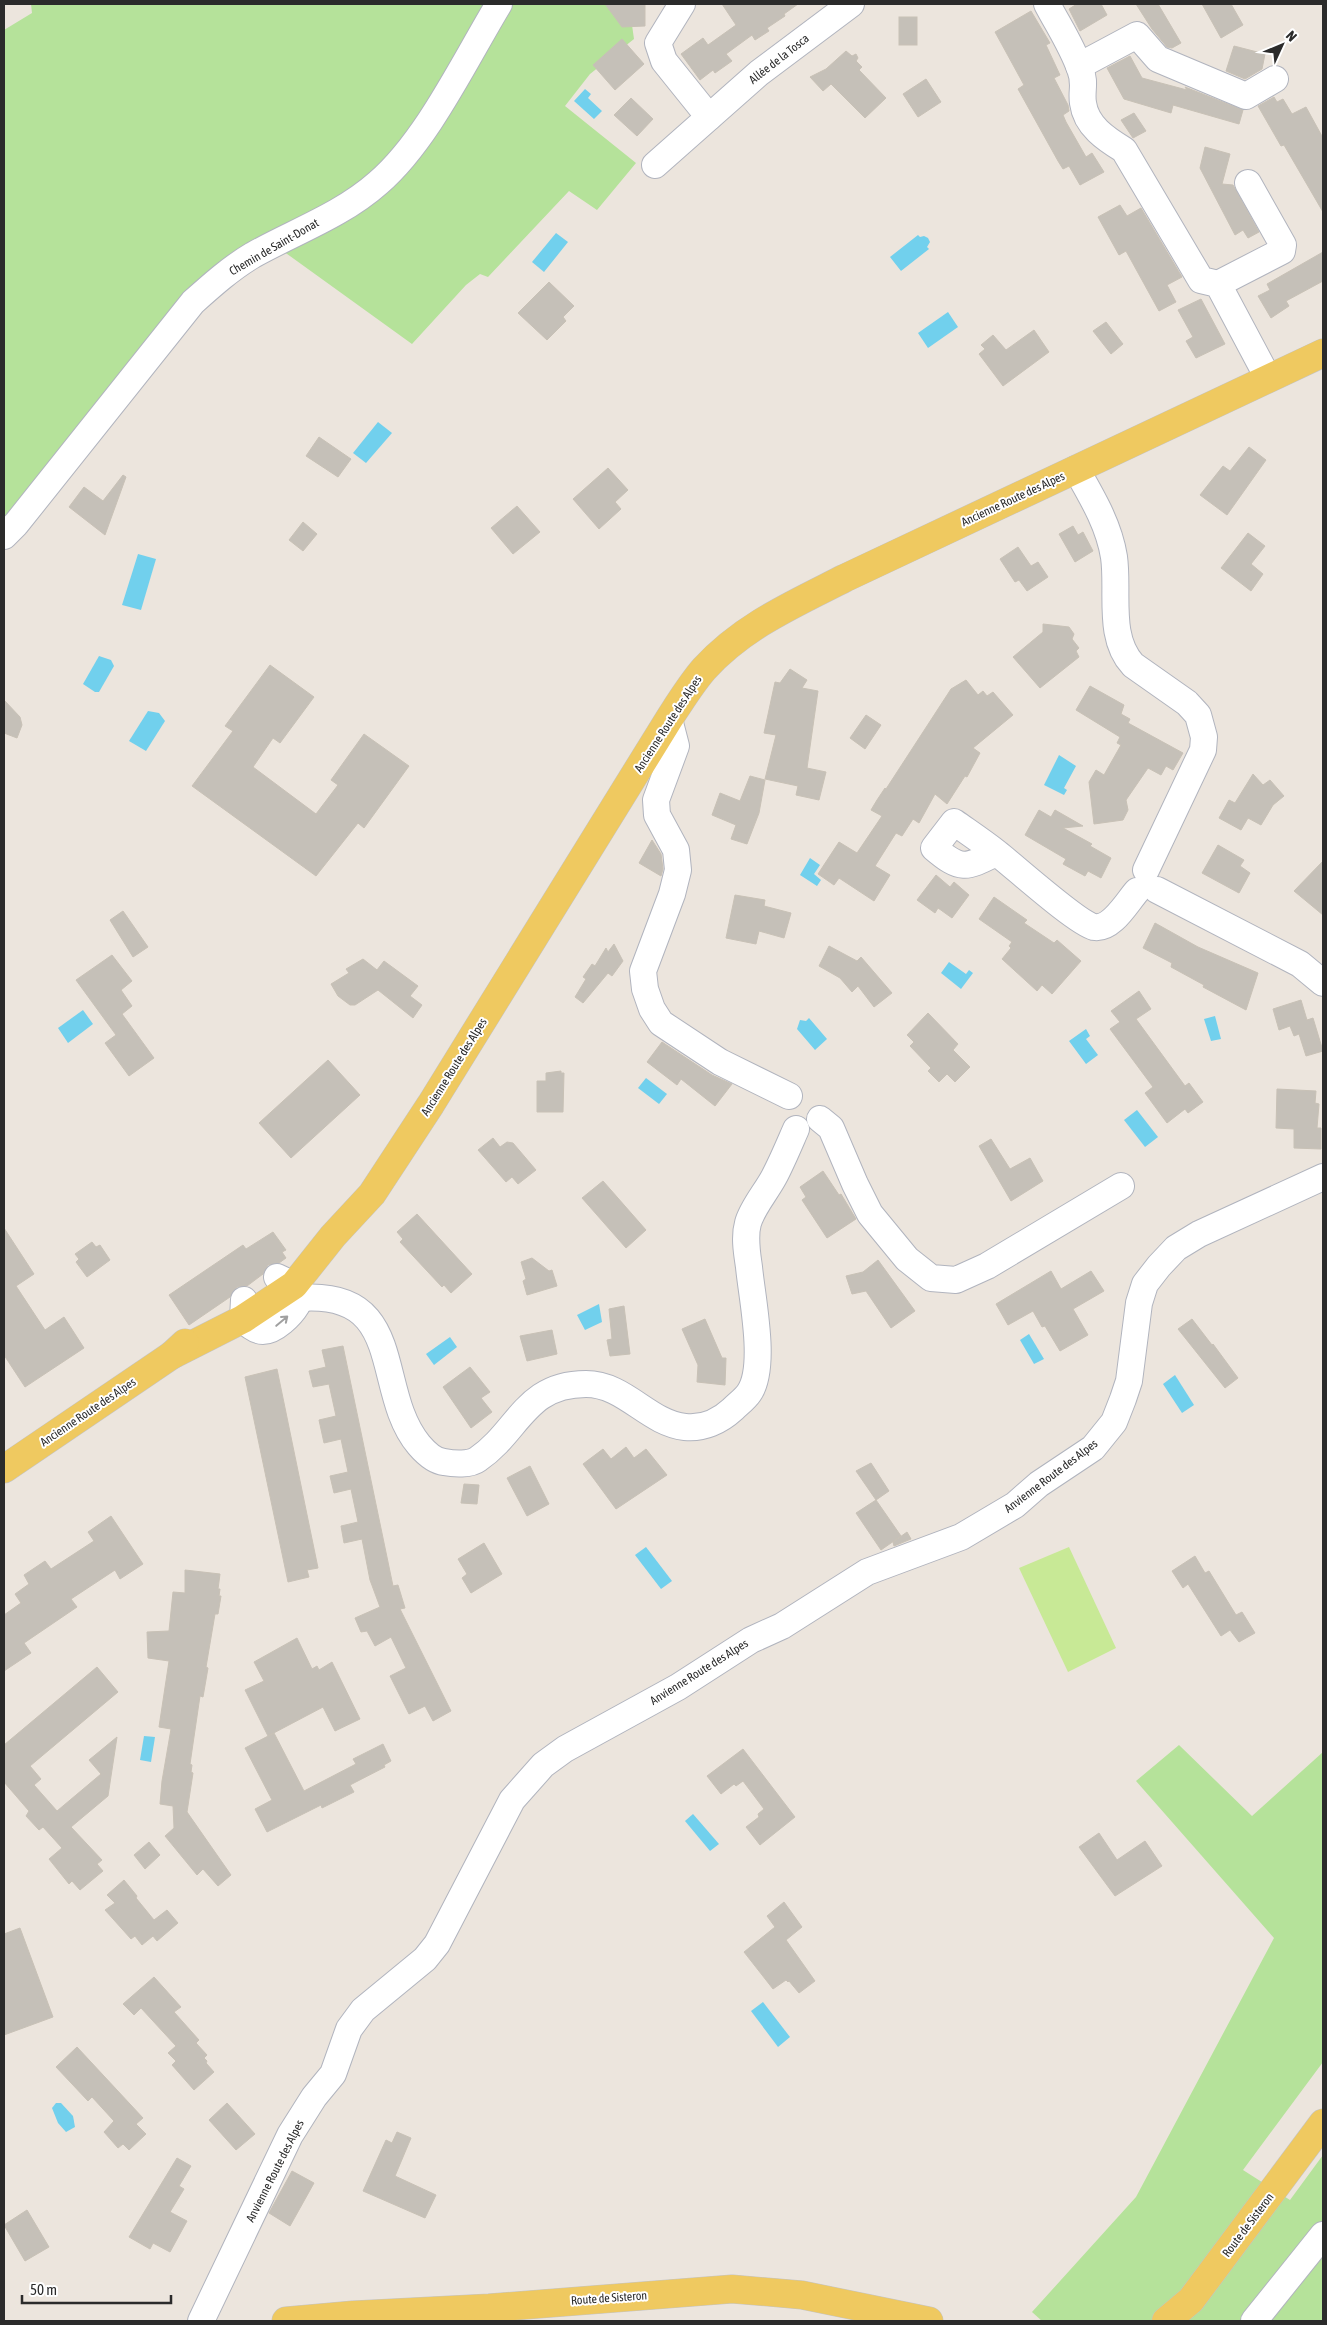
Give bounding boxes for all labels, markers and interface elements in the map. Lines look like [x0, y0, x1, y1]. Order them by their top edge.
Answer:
north arrow [1257, 20, 1307, 70]
text: N [1283, 27, 1300, 44]
street label: Allée de la Tosca [746, 31, 812, 87]
street label: Chemin de Saint-Donat [227, 215, 322, 278]
street label: Ancienne Route des Alpes [959, 469, 1067, 529]
street label: Ancienne Route des Alpes [632, 673, 704, 775]
street label: Ancienne Route des Alpes [418, 1016, 490, 1118]
one-way arrow [275, 1315, 288, 1327]
street label: Ancienne Route des Alpes [37, 1375, 139, 1449]
street label: Anvienne Route des Alpes [1002, 1436, 1100, 1516]
street label: Anvienne Route des Alpes [647, 1636, 751, 1708]
street label: Anvienne Route des Alpes [243, 2118, 307, 2224]
street label: Route de Sisteron [1219, 2190, 1277, 2260]
scale bar [22, 2272, 171, 2304]
text: 50 m [30, 2281, 57, 2298]
street label: Route de Sisteron [570, 2288, 648, 2308]

